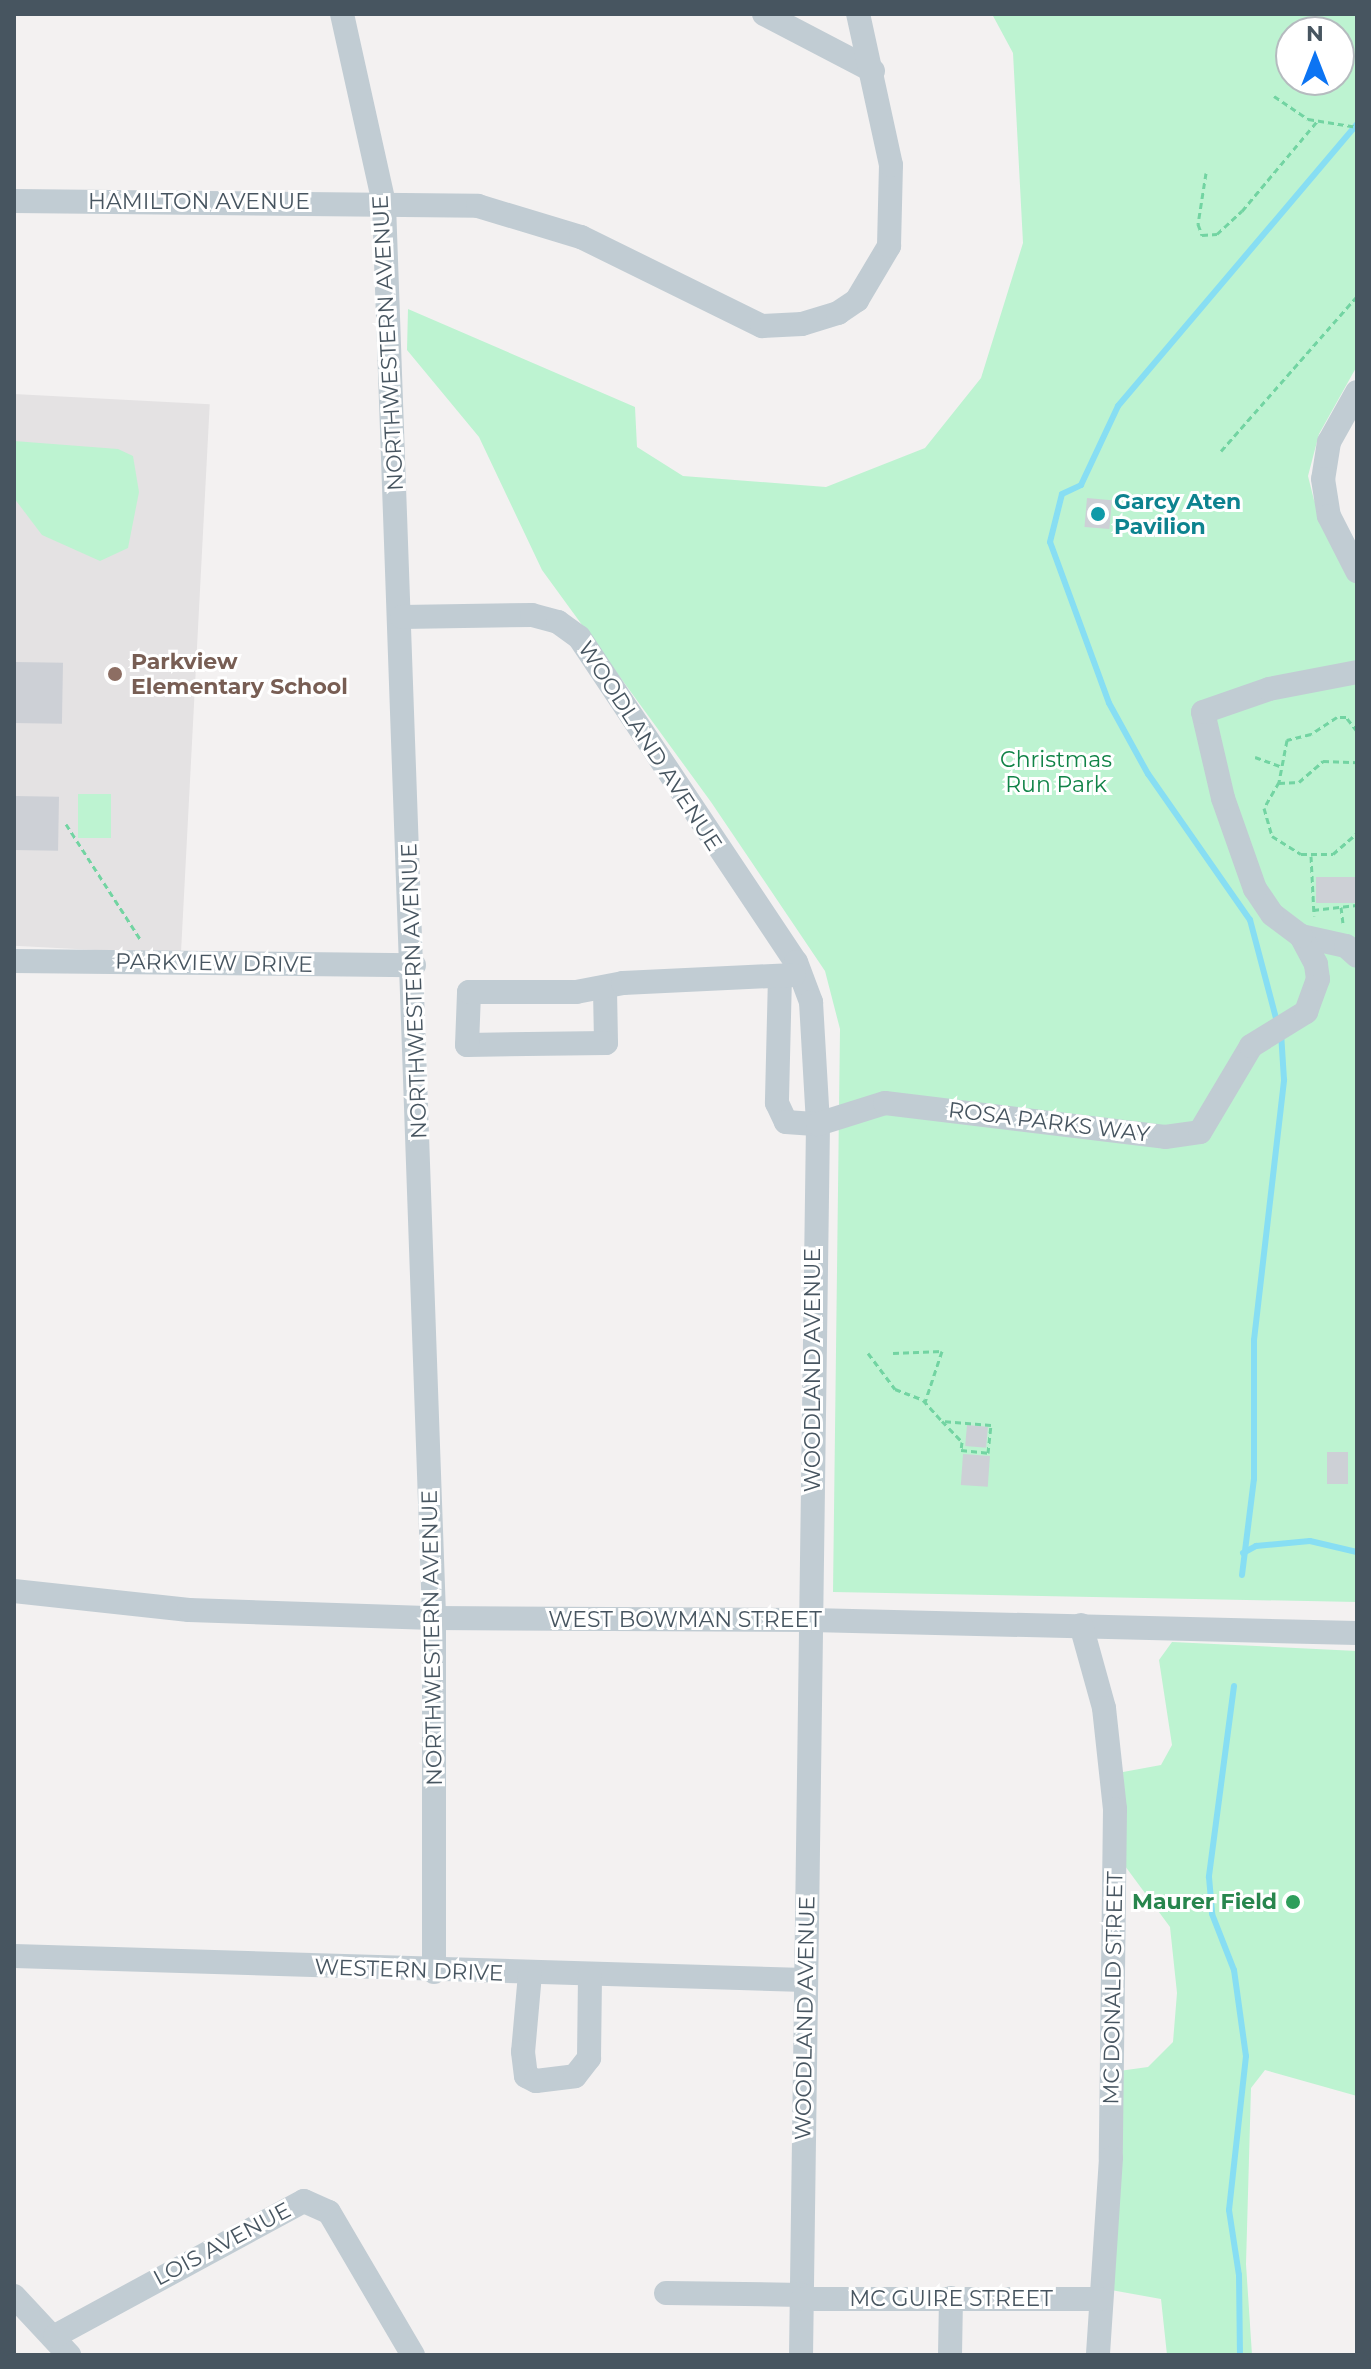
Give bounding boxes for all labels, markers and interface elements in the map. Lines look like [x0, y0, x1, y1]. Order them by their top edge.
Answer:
north arrow [1275, 16, 1355, 96]
text: N [1306, 20, 1324, 47]
street label: HAMILTON AVENUE [88, 189, 310, 215]
street label: NORTHWESTERN AVENUE [367, 195, 409, 491]
place label: Garcy Aten Pavilion [1114, 488, 1241, 540]
marker: Garcy Aten Pavilion [1089, 505, 1107, 523]
street label: WOODLAND AVENUE [572, 636, 728, 856]
place label: Parkview Elementary School [131, 648, 348, 700]
marker: Parkview Elementary School [106, 665, 124, 683]
park label: Christmas Run Park [1000, 746, 1112, 798]
street label: NORTHWESTERN AVENUE [396, 843, 432, 1139]
street label: PARKVIEW DRIVE [115, 948, 313, 978]
street label: ROSA PARKS WAY [947, 1097, 1151, 1147]
street label: WOODLAND AVENUE [800, 1248, 826, 1492]
street label: NORTHWESTERN AVENUE [416, 1490, 448, 1786]
street label: WEST BOWMAN STREET [548, 1607, 822, 1633]
street label: MC DONALD STREET [1098, 1871, 1128, 2105]
place label: Maurer Field [1132, 1889, 1277, 1915]
marker: Maurer Field [1284, 1893, 1302, 1911]
street label: WOODLAND AVENUE [790, 1896, 820, 2140]
street label: WESTERN DRIVE [314, 1954, 504, 1986]
street label: LOIS AVENUE [149, 2197, 295, 2291]
street label: MC GUIRE STREET [849, 2286, 1053, 2312]

